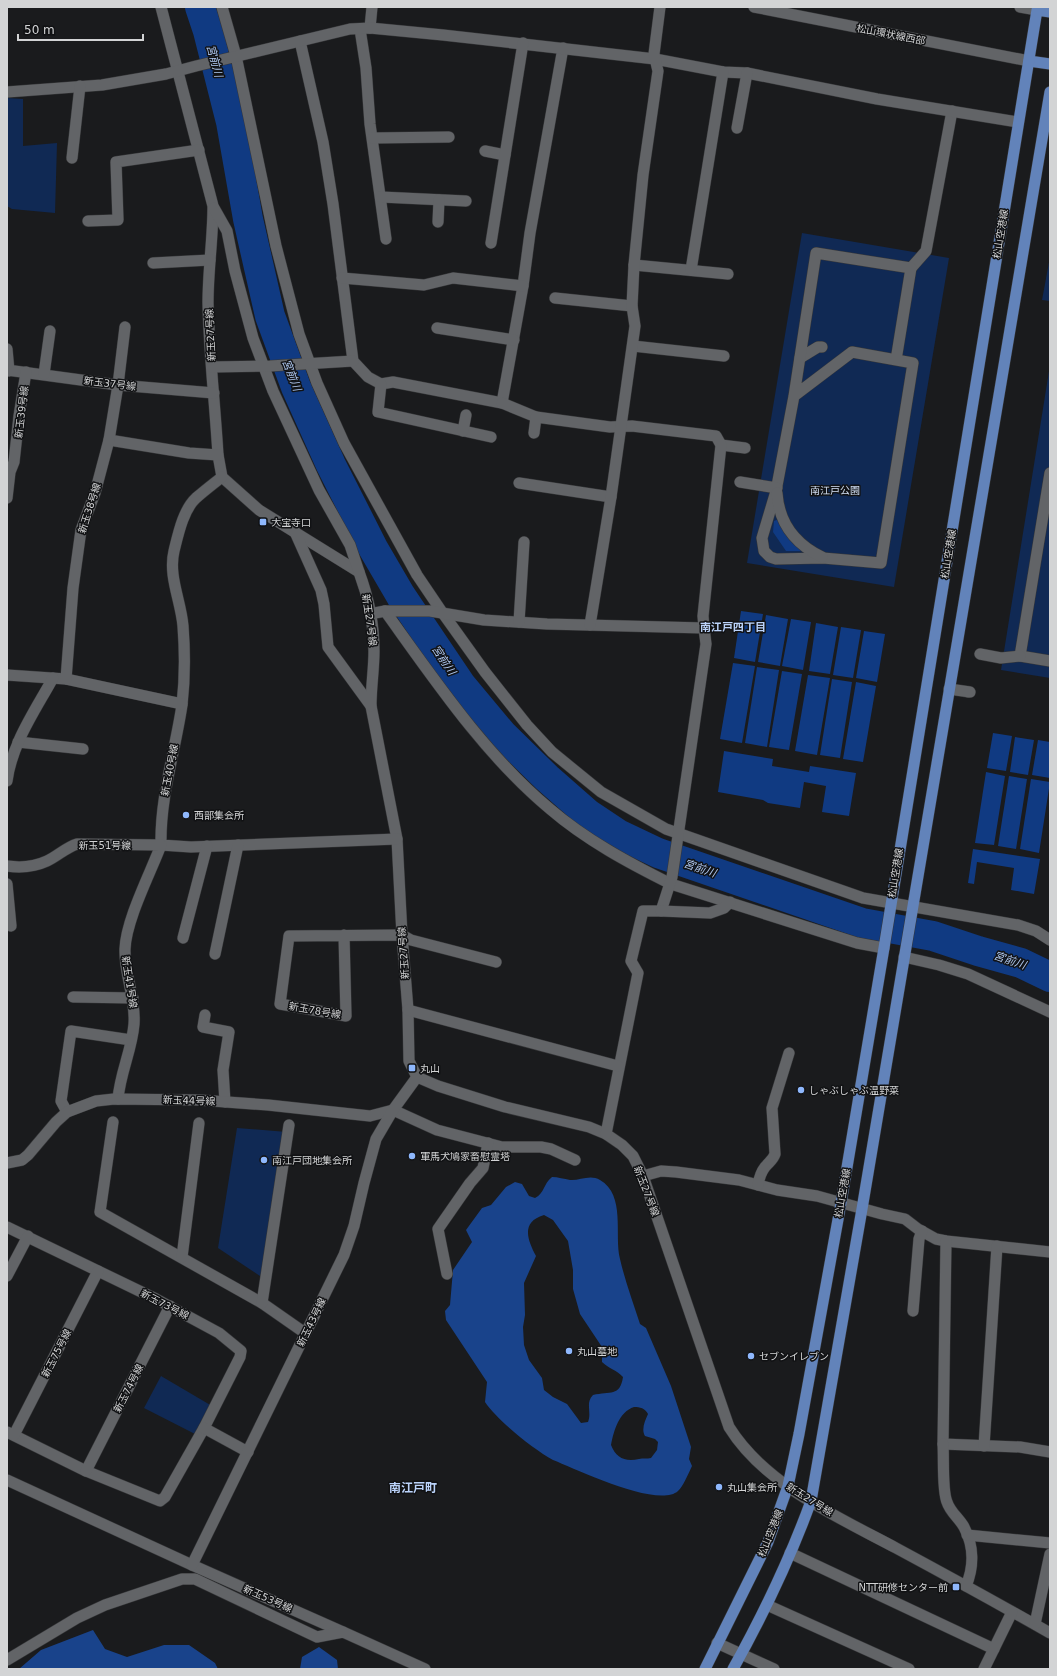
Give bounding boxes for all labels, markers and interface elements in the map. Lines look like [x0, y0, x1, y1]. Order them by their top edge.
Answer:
scale bar [18, 16, 143, 42]
street label: 松山環状線西部 [855, 22, 926, 47]
text: 50 m [24, 23, 55, 37]
water label: 宮前川 [204, 44, 225, 80]
street label: 松山空港線 [991, 209, 1010, 260]
street label: 新玉27号線 [204, 308, 217, 362]
water label: 宮前川 [280, 357, 304, 394]
street label: 新玉37号線 [83, 375, 137, 392]
street label: 新玉39号線 [13, 385, 30, 439]
street label: 新玉38号線 [76, 481, 103, 535]
park label: 南江戸公園 [810, 485, 860, 496]
marker: 大宝寺口 [258, 517, 268, 527]
place label: 大宝寺口 [271, 517, 311, 528]
street label: 松山空港線 [939, 529, 958, 580]
street label: 新玉27号線 [360, 593, 379, 647]
district label: 南江戸四丁目 [700, 621, 766, 634]
water label: 宮前川 [429, 643, 459, 678]
street label: 新玉40号線 [159, 743, 180, 797]
marker: 西部集会所 [181, 810, 191, 820]
place label: 西部集会所 [194, 810, 244, 821]
street label: 新玉51号線 [79, 840, 131, 851]
street label: 松山空港線 [886, 848, 905, 899]
water label: 宮前川 [682, 857, 718, 880]
street label: 新玉27号線 [396, 926, 411, 980]
water label: 宮前川 [992, 949, 1028, 972]
street label: 新玉41号線 [120, 955, 139, 1009]
street label: 新玉78号線 [288, 1000, 342, 1020]
marker: 丸山 [407, 1063, 417, 1073]
place label: 丸山 [420, 1063, 440, 1074]
marker: しゃぶしゃぶ温野菜 [796, 1085, 806, 1095]
place label: しゃぶしゃぶ温野菜 [809, 1085, 899, 1096]
street label: 新玉44号線 [162, 1094, 216, 1107]
marker: 軍馬犬鳩家畜慰霊塔 [407, 1151, 417, 1161]
place label: 軍馬犬鳩家畜慰霊塔 [420, 1151, 510, 1162]
marker: 南江戸団地集会所 [259, 1155, 269, 1165]
place label: 南江戸団地集会所 [272, 1155, 352, 1166]
street label: 新玉27号線 [632, 1165, 661, 1218]
street label: 松山空港線 [833, 1168, 852, 1219]
street label: 新玉73号線 [139, 1288, 191, 1321]
street label: 新玉43号線 [295, 1296, 328, 1348]
street label: 新玉75号線 [40, 1327, 73, 1379]
marker: 丸山墓地 [564, 1346, 574, 1356]
place label: 丸山墓地 [577, 1346, 618, 1357]
marker: セブンイレブン [746, 1351, 756, 1361]
place label: セブンイレブン [759, 1351, 829, 1362]
street label: 新玉74号線 [112, 1362, 145, 1414]
district label: 南江戸町 [389, 1481, 437, 1495]
street label: 新玉27号線 [784, 1481, 835, 1518]
marker: 丸山集会所 [714, 1482, 724, 1492]
place label: 丸山集会所 [727, 1482, 777, 1493]
street label: 松山空港線 [756, 1508, 785, 1558]
place label: NTT研修センター前 [858, 1582, 948, 1593]
marker: NTT研修センター前 [951, 1582, 961, 1592]
street label: 新玉53号線 [241, 1583, 294, 1614]

